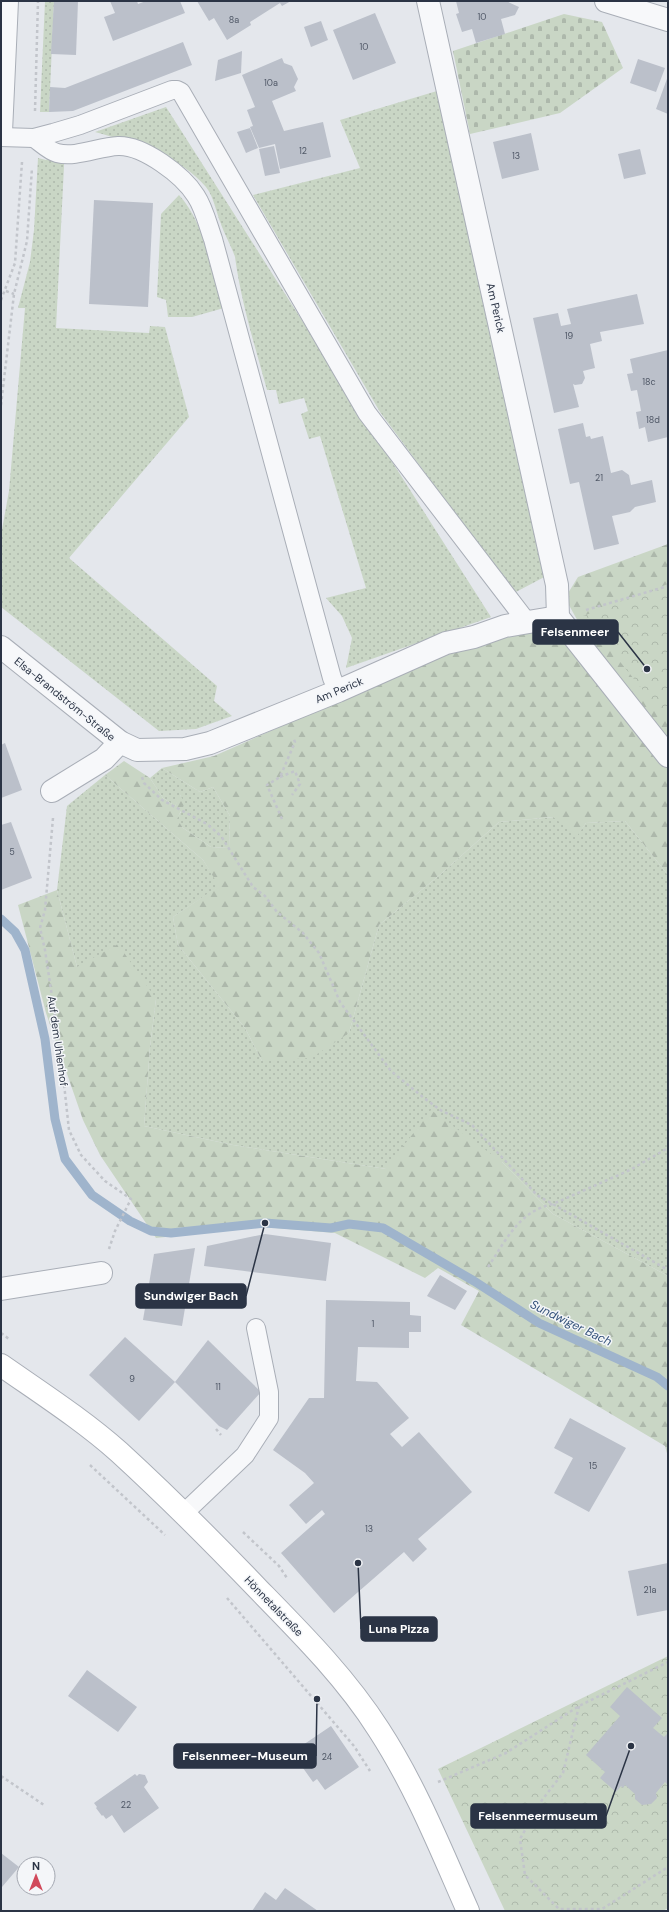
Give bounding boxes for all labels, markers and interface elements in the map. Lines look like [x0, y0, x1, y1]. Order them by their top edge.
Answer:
house number: 10 [478, 11, 486, 23]
house number: 8a [229, 14, 239, 26]
house number: 10 [360, 41, 368, 53]
house number: 10a [264, 77, 278, 89]
house number: 12 [299, 145, 307, 157]
house number: 13 [512, 150, 520, 162]
street label: Am Perick [483, 282, 509, 335]
house number: 19 [565, 330, 574, 342]
house number: 18c [642, 376, 656, 388]
house number: 18d [646, 414, 660, 426]
house number: 21 [595, 472, 603, 484]
callout: Felsenmeer [533, 620, 618, 644]
text: Felsenmeer [541, 624, 609, 640]
street label: Elsa-Brandström-Straße [12, 654, 118, 744]
street label: Am Perick [313, 673, 366, 706]
house number: 5 [9, 846, 15, 858]
street label: Auf dem Uhlenhof [45, 995, 71, 1087]
callout: Sundwiger Bach [136, 1284, 246, 1308]
text: Sundwiger Bach [144, 1288, 238, 1304]
water label: Sundwiger Bach [527, 1296, 615, 1350]
house number: 1 [372, 1318, 375, 1330]
house number: 9 [129, 1373, 135, 1385]
house number: 11 [215, 1381, 221, 1393]
house number: 15 [589, 1460, 597, 1472]
house number: 13 [365, 1523, 373, 1535]
street label: Hönnetalstraße [242, 1573, 306, 1639]
house number: 21a [644, 1584, 657, 1596]
callout: Luna Pizza [361, 1617, 437, 1641]
text: Luna Pizza [369, 1621, 429, 1637]
callout: Felsenmeer-Museum [174, 1744, 316, 1768]
text: Felsenmeer-Museum [182, 1748, 308, 1764]
house number: 24 [322, 1751, 333, 1763]
house number: 22 [121, 1799, 131, 1811]
callout: Felsenmeermuseum [471, 1804, 606, 1828]
text: Felsenmeermuseum [478, 1808, 598, 1824]
north arrow [16, 1856, 56, 1896]
text: N [32, 1859, 40, 1873]

